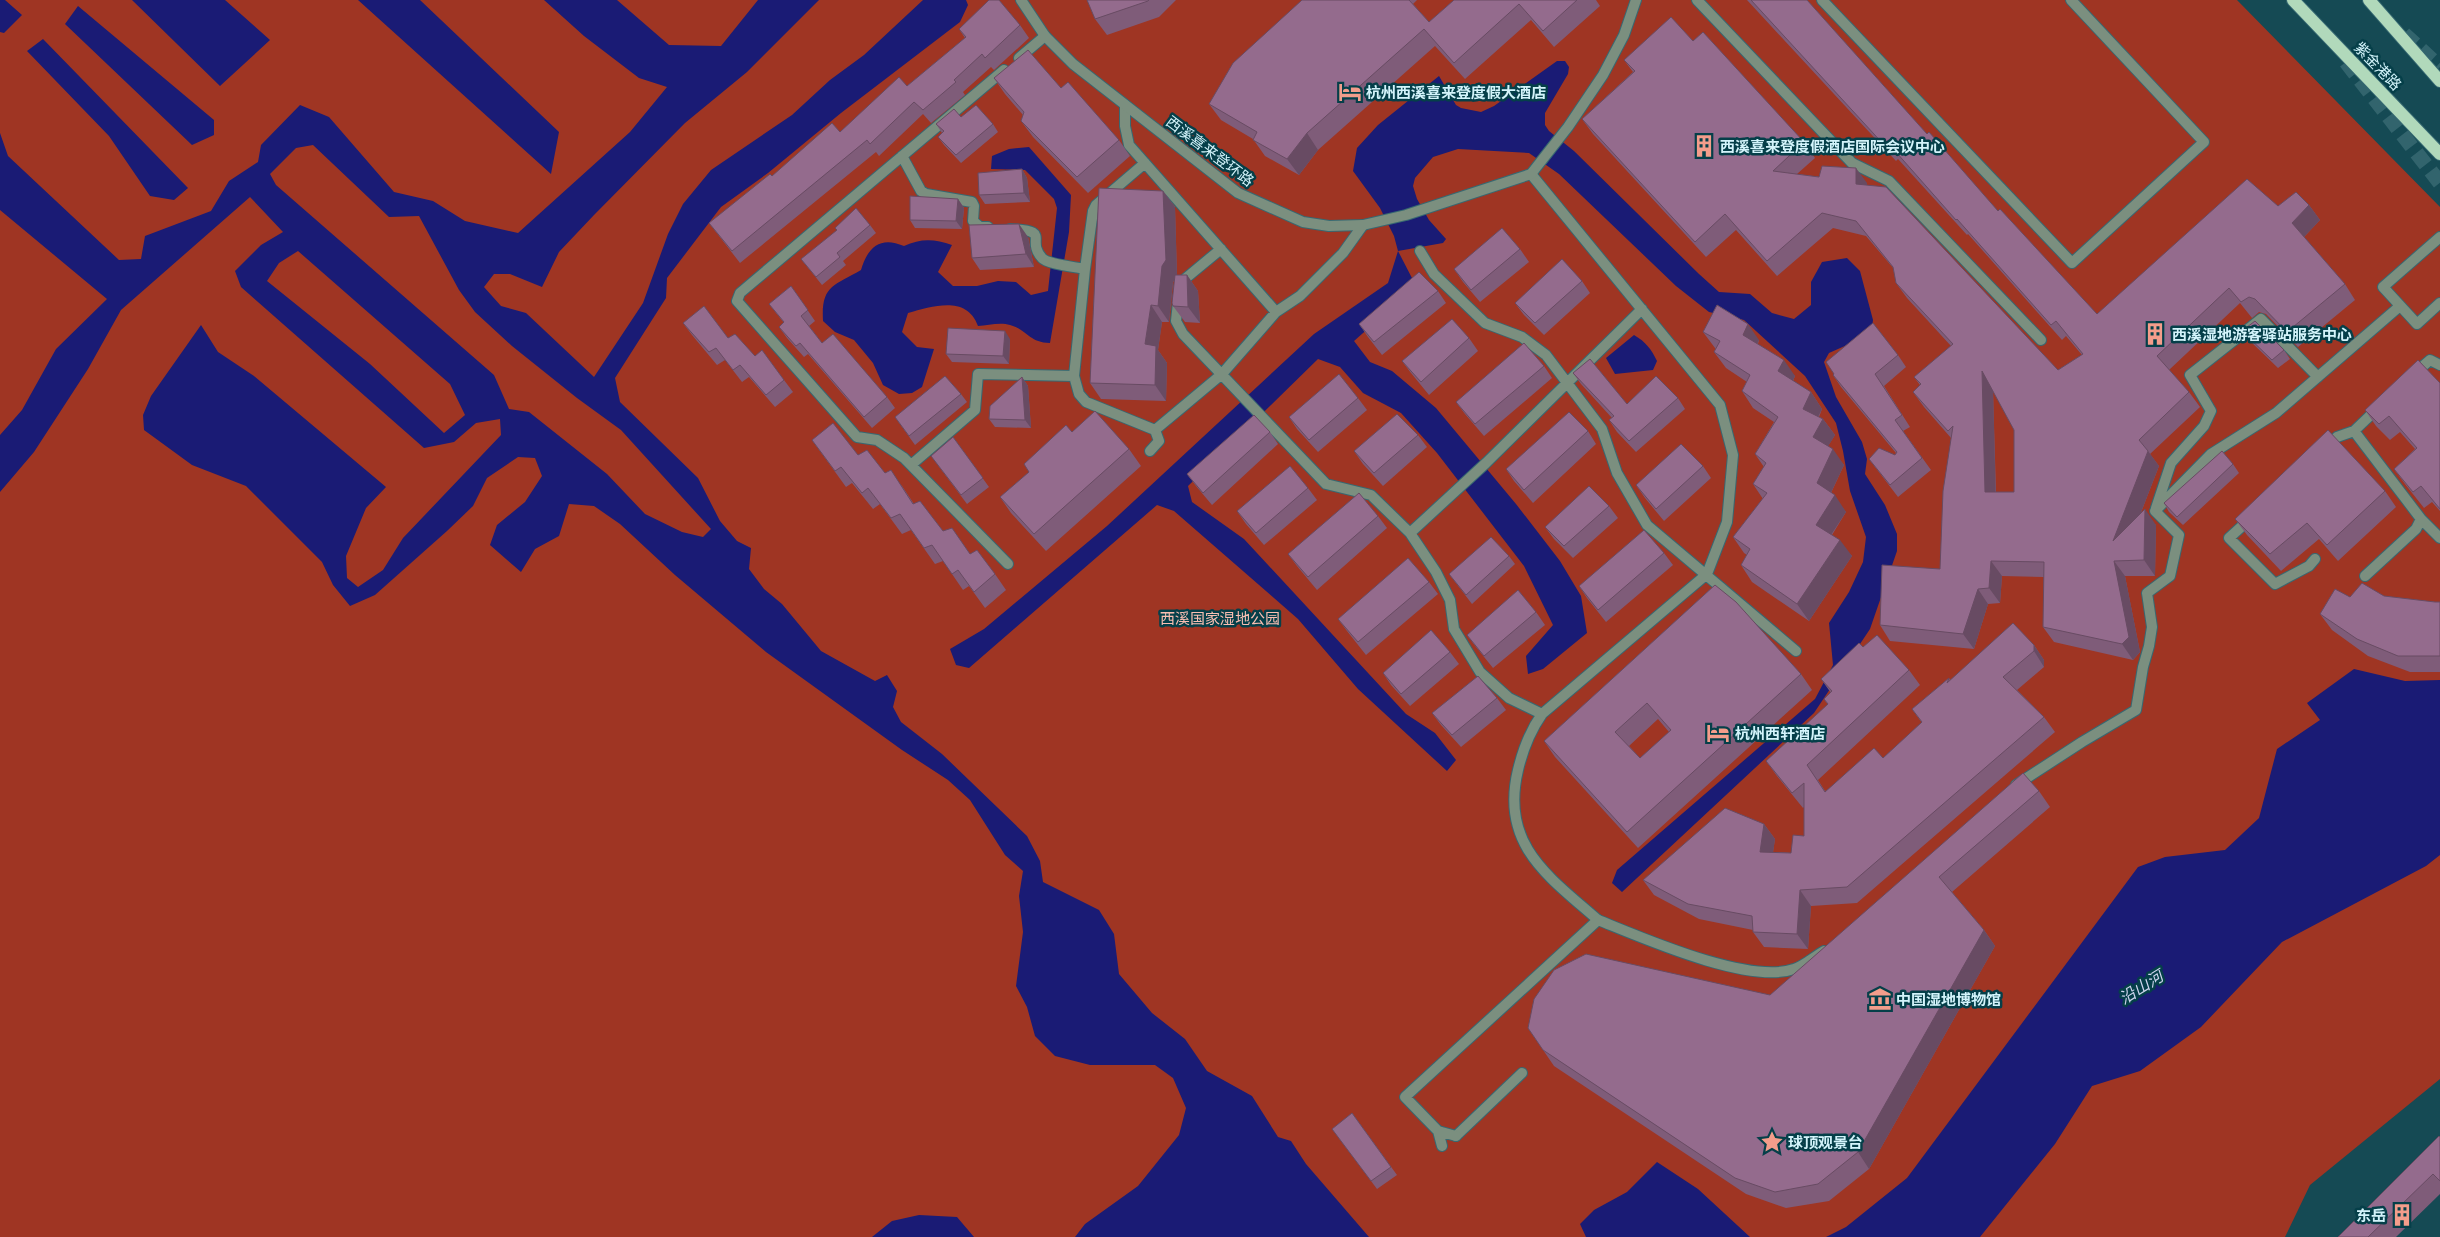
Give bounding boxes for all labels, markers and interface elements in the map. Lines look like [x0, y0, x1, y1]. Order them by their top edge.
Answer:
street label: 紫金港路 [2350, 37, 2406, 95]
hotel icon: 杭州西溪喜来登度假大酒店 [1337, 79, 1363, 105]
place label: 杭州西溪喜来登度假大酒店 [1366, 82, 1546, 103]
street label: 西溪喜来登环路 [1162, 111, 1258, 191]
building icon: 西溪喜来登度假酒店国际会议中心 [1691, 133, 1717, 159]
place label: 西溪喜来登度假酒店国际会议中心 [1720, 136, 1945, 157]
building icon: 西溪湿地游客驿站服务中心 [2142, 321, 2168, 347]
place label: 西溪湿地游客驿站服务中心 [2172, 324, 2352, 345]
park label: 西溪国家湿地公园 [1160, 608, 1280, 629]
hotel icon: 杭州西轩酒店 [1705, 720, 1731, 746]
place label: 杭州西轩酒店 [1735, 723, 1825, 744]
water label: 沿山河 [2115, 963, 2170, 1009]
museum icon: 中国湿地博物馆 [1867, 986, 1893, 1012]
place label: 中国湿地博物馆 [1896, 989, 2001, 1010]
place icon: 球顶观景台 [1759, 1129, 1785, 1155]
place label: 球顶观景台 [1788, 1132, 1863, 1153]
building icon: 东岳 [2389, 1202, 2415, 1228]
place label: 东岳 [2356, 1205, 2386, 1226]

